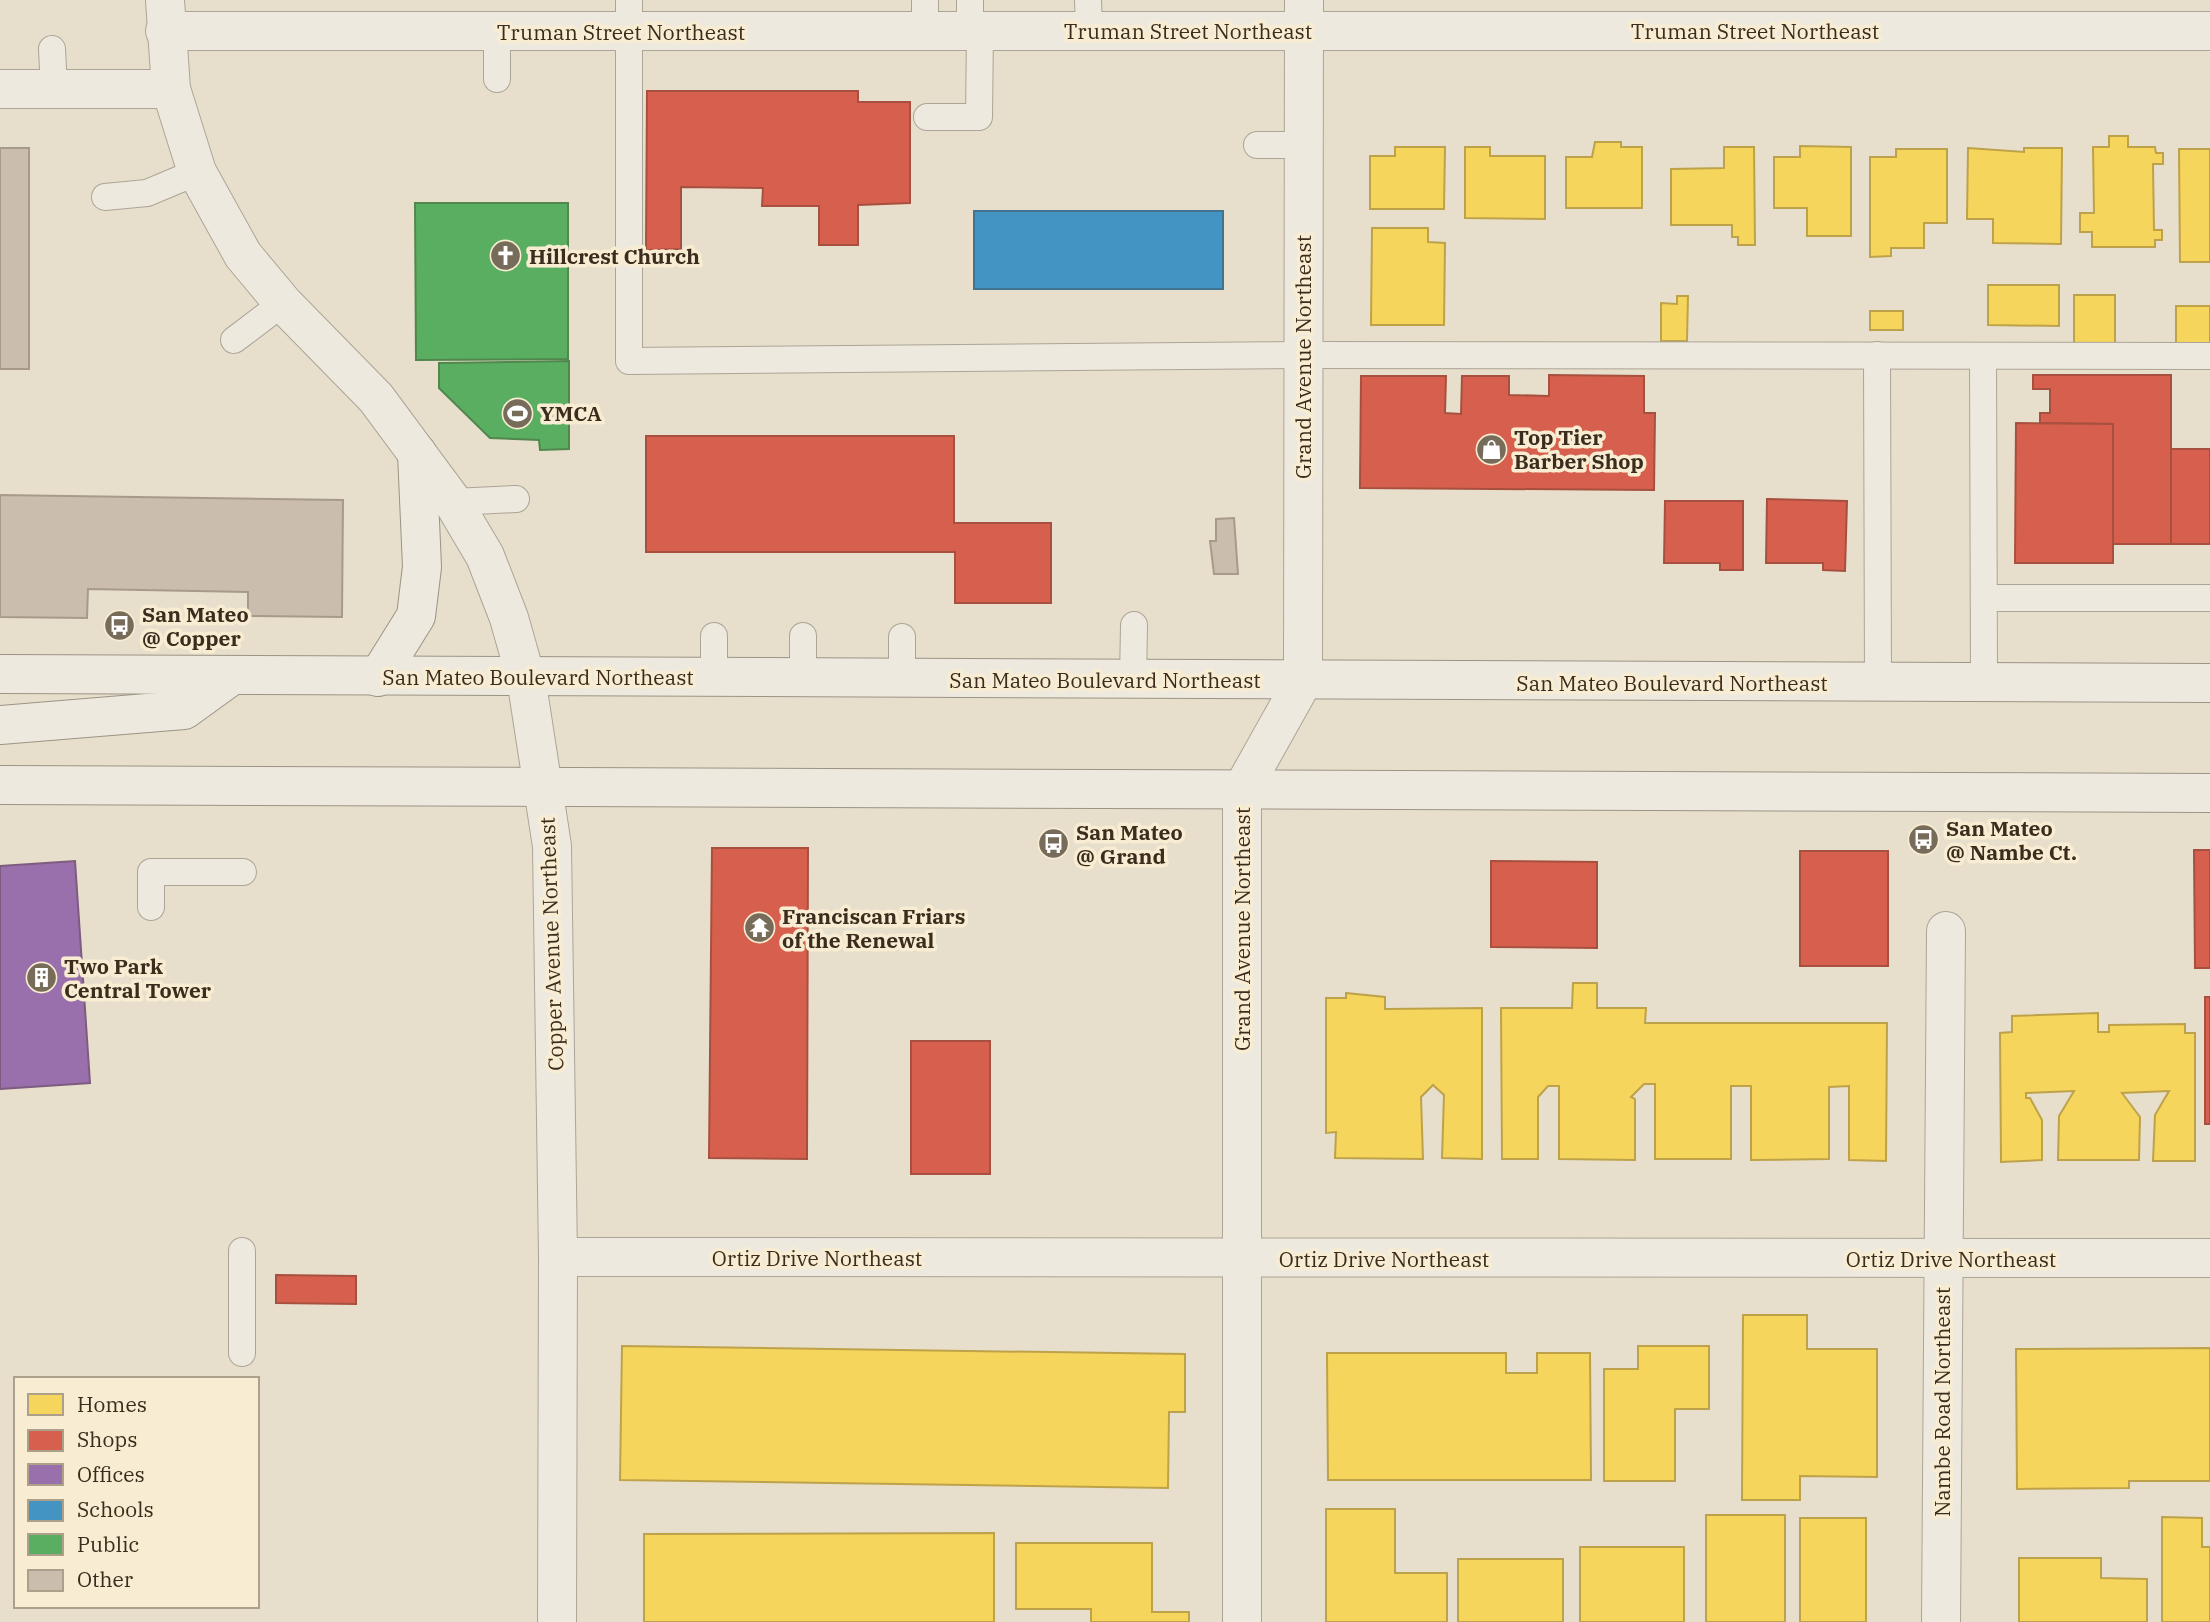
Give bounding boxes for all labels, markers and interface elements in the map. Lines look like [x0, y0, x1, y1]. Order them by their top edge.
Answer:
street label: Truman Street Northeast [1064, 17, 1312, 45]
street label: Truman Street Northeast [1631, 17, 1879, 45]
street label: Truman Street Northeast [497, 18, 745, 46]
street label: Grand Avenue Northeast [1289, 235, 1317, 479]
church icon: Hillcrest Church [489, 239, 523, 273]
place label: Hillcrest Church [529, 242, 700, 270]
sports icon: YMCA [500, 396, 534, 430]
place label: YMCA [540, 399, 602, 427]
place label: Top Tier Barber Shop [1514, 423, 1644, 475]
shop icon: Top Tier Barber Shop [1474, 432, 1508, 466]
place label: San Mateo @ Copper [142, 600, 249, 652]
bus stop icon: San Mateo @ Copper [102, 609, 136, 643]
street label: San Mateo Boulevard Northeast [382, 663, 694, 691]
street label: San Mateo Boulevard Northeast [949, 666, 1261, 694]
street label: San Mateo Boulevard Northeast [1516, 669, 1828, 697]
street label: Grand Avenue Northeast [1228, 807, 1256, 1051]
place label: San Mateo @ Nambe Ct. [1946, 814, 2077, 866]
street label: Copper Avenue Northeast [533, 817, 569, 1071]
place label: San Mateo @ Grand [1076, 818, 1183, 870]
bus stop icon: San Mateo @ Nambe Ct. [1906, 823, 1940, 857]
bus stop icon: San Mateo @ Grand [1036, 827, 1070, 861]
place label: Franciscan Friars of the Renewal [782, 902, 965, 954]
temple icon: Franciscan Friars of the Renewal [742, 911, 776, 945]
place label: Two Park Central Tower [64, 952, 212, 1004]
building icon: Two Park Central Tower [24, 961, 58, 995]
street label: Ortiz Drive Northeast [712, 1244, 922, 1272]
street label: Ortiz Drive Northeast [1279, 1245, 1489, 1273]
street label: Ortiz Drive Northeast [1846, 1245, 2056, 1273]
street label: Nambe Road Northeast [1928, 1287, 1956, 1517]
legend [14, 1377, 259, 1608]
text: Homes [77, 1390, 147, 1418]
text: Shops [77, 1425, 137, 1453]
text: Offices [77, 1460, 145, 1488]
text: Schools [77, 1495, 154, 1523]
text: Public [77, 1530, 139, 1558]
text: Other [77, 1565, 134, 1593]

